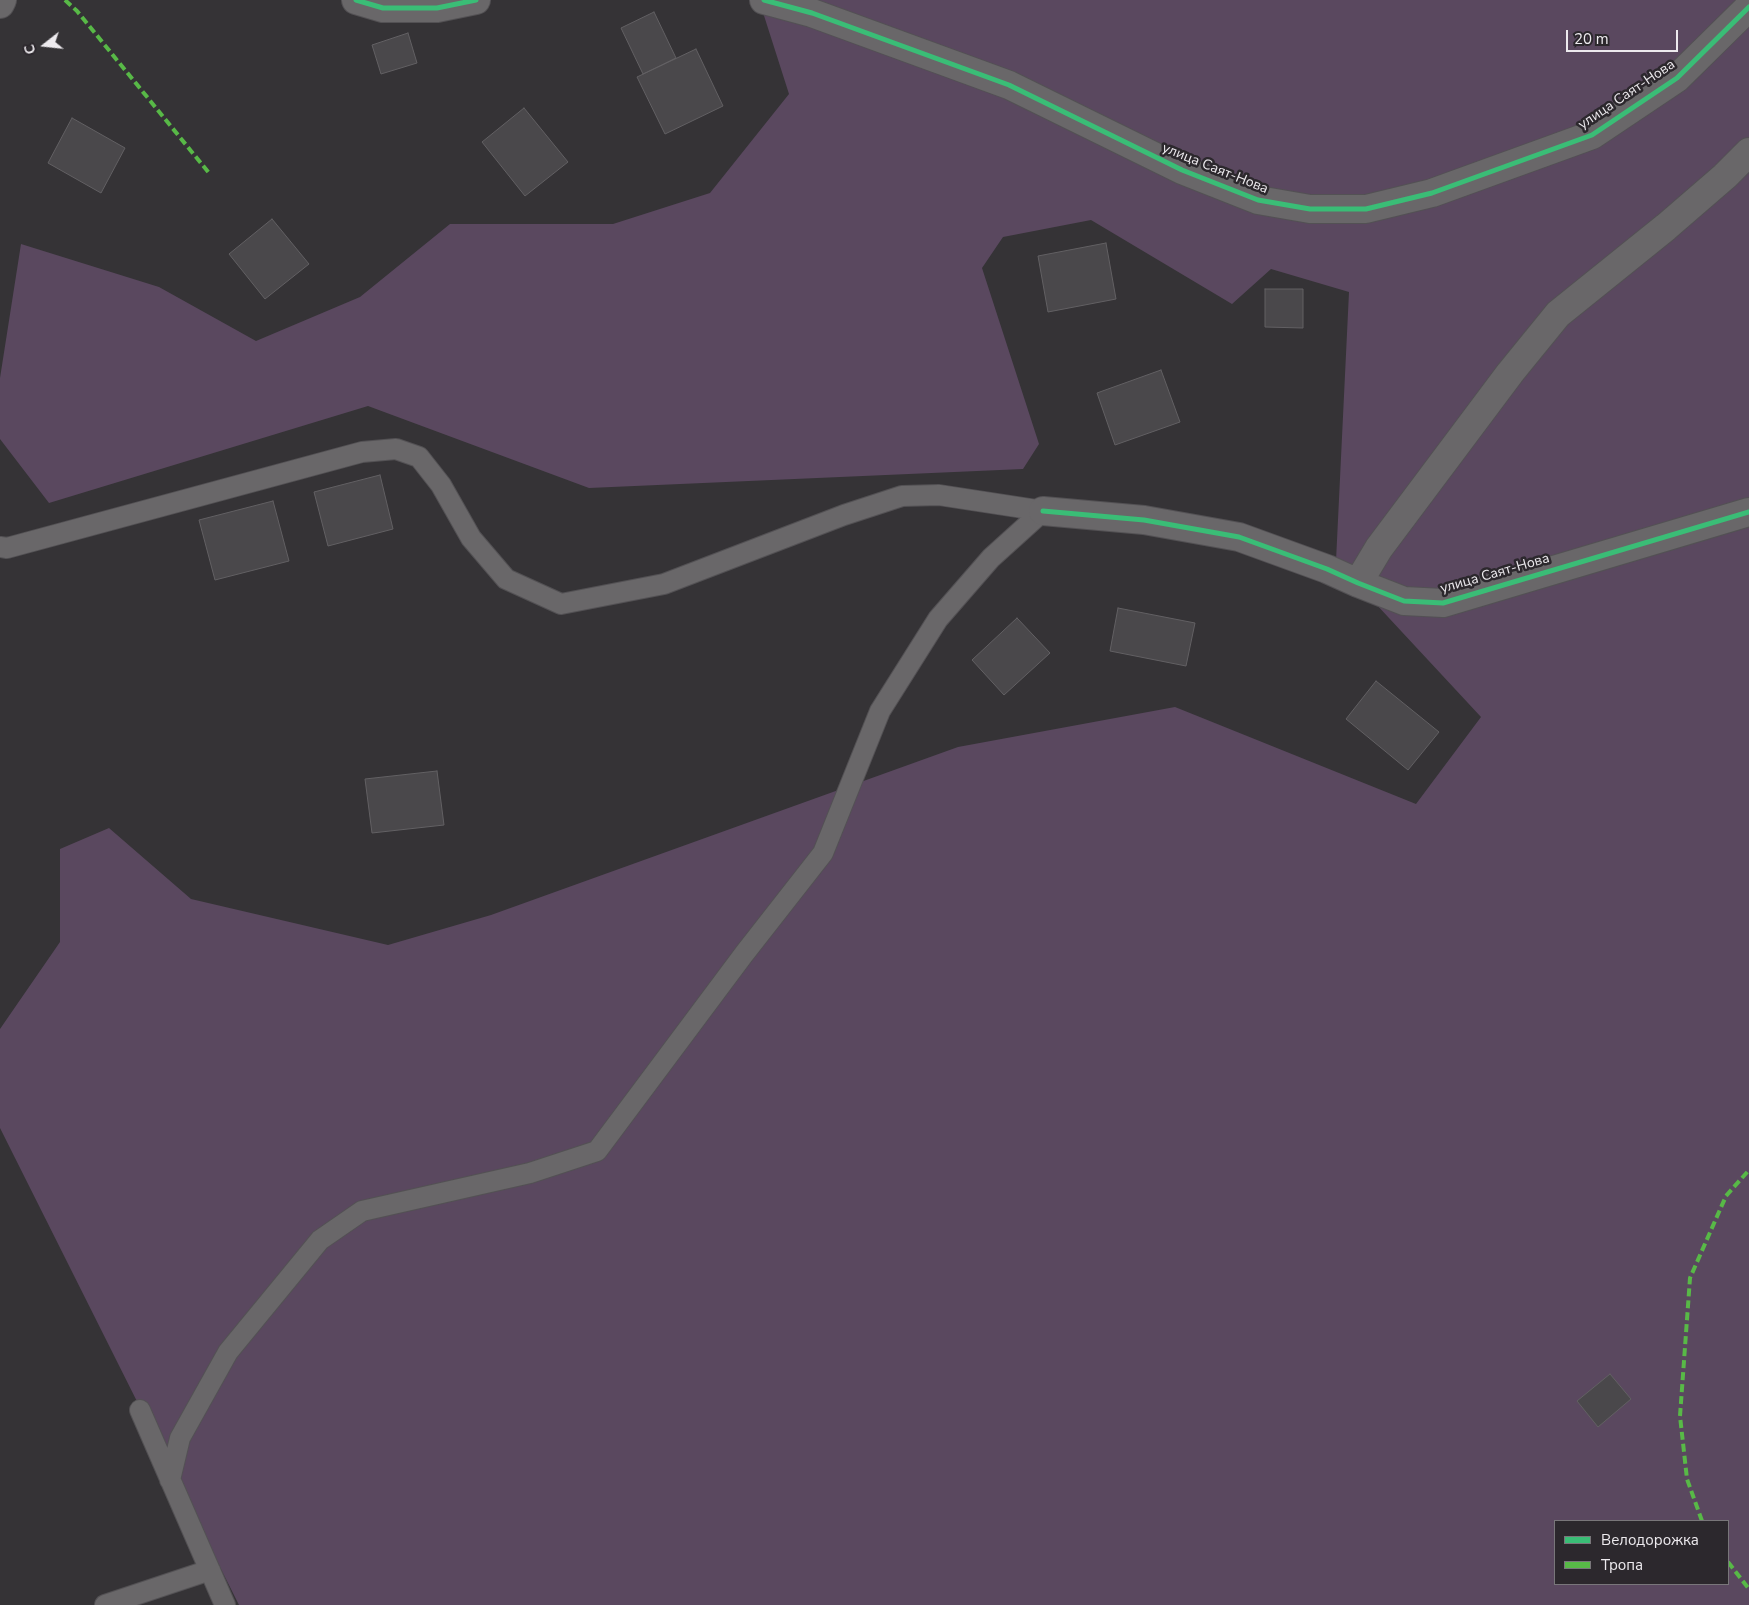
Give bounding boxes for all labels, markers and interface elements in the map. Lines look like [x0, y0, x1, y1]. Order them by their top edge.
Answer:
north arrow [20, 20, 70, 70]
scale bar [1569, 20, 1682, 52]
text: 20 m [1574, 29, 1609, 49]
text: С [20, 42, 41, 56]
street label: улица Саят-Нова [1575, 56, 1679, 134]
street label: улица Саят-Нова [1159, 140, 1271, 198]
street label: улица Саят-Нова [1438, 550, 1552, 598]
legend [1554, 1520, 1729, 1585]
text: Велодорожка [1601, 1530, 1699, 1550]
text: Тропа [1601, 1555, 1643, 1575]

